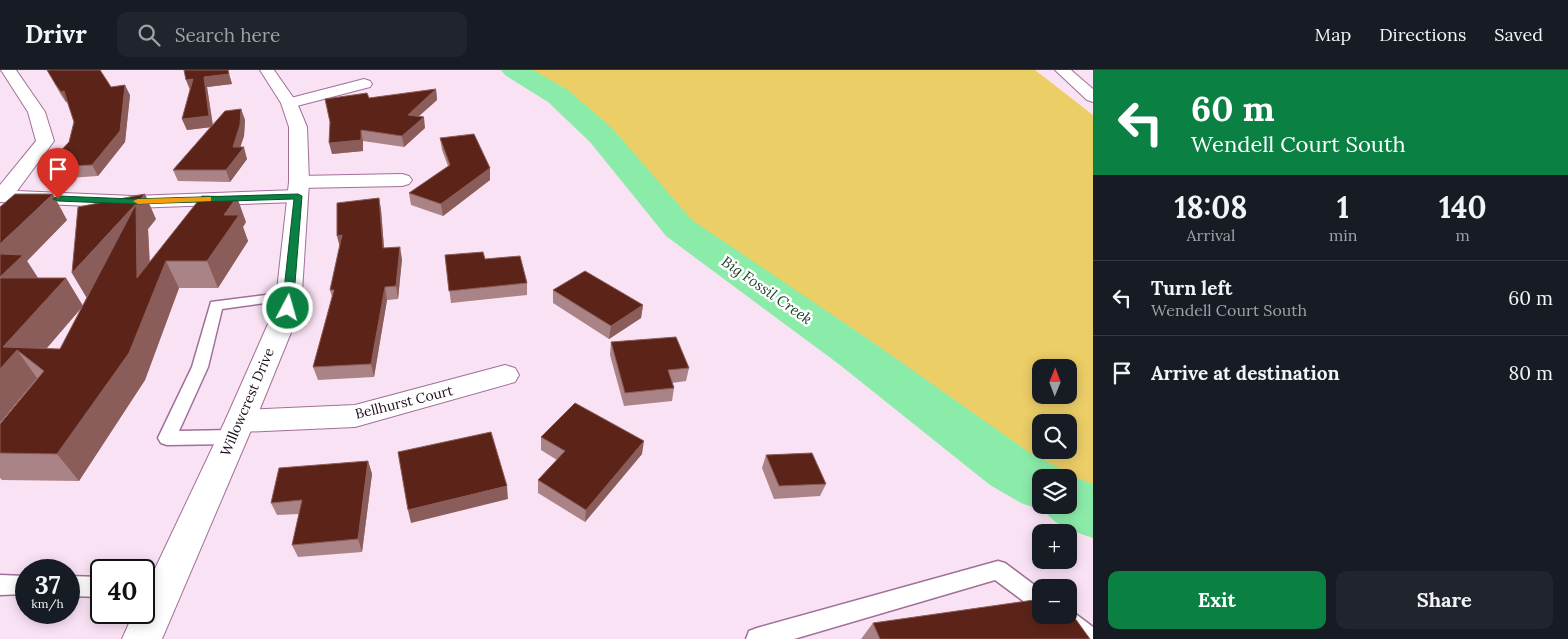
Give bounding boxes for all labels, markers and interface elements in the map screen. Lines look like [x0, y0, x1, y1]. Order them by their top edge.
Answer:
search box [117, 12, 467, 57]
text: Drivr [25, 19, 87, 50]
icon: search [135, 21, 163, 49]
text: Search here [175, 23, 280, 47]
text: Map [1315, 23, 1351, 46]
text: Directions [1379, 23, 1466, 46]
text: Saved [1494, 23, 1543, 46]
text: 60 m [1191, 86, 1275, 131]
icon: left [1108, 90, 1173, 155]
text: Wendell Court South [1191, 130, 1406, 158]
pin [37, 148, 79, 199]
icon: arrive [44, 155, 72, 183]
text: 18:08 [1174, 188, 1248, 226]
text: 1 [1337, 188, 1349, 226]
text: 140 [1439, 188, 1487, 226]
text: Arrival [1187, 225, 1235, 245]
text: min [1329, 225, 1357, 245]
text: m [1456, 225, 1470, 245]
water label: Big Fossil Creek [718, 252, 816, 328]
text: Turn left [1151, 276, 1232, 300]
position arrow [261, 281, 313, 333]
icon: left [1108, 284, 1136, 312]
text: 60 m [1508, 286, 1553, 310]
text: Wendell Court South [1151, 300, 1307, 320]
street label: Willowcrest Drive [216, 345, 278, 459]
north arrow [1032, 359, 1078, 404]
map controls [1032, 359, 1077, 624]
icon: arrive [1108, 359, 1136, 387]
text: Arrive at destination [1151, 361, 1340, 385]
text: 80 m [1509, 361, 1553, 385]
street label: Bellhurst Court [353, 381, 455, 423]
button: search [1032, 414, 1077, 459]
button: layers [1032, 469, 1077, 514]
button: + [1032, 524, 1077, 569]
speed limit sign: 40 [90, 559, 155, 624]
text: 37 [35, 569, 60, 601]
button: Exit [1108, 571, 1326, 629]
button: Share [1336, 571, 1553, 629]
button: − [1032, 579, 1077, 624]
text: km/h [31, 596, 64, 611]

